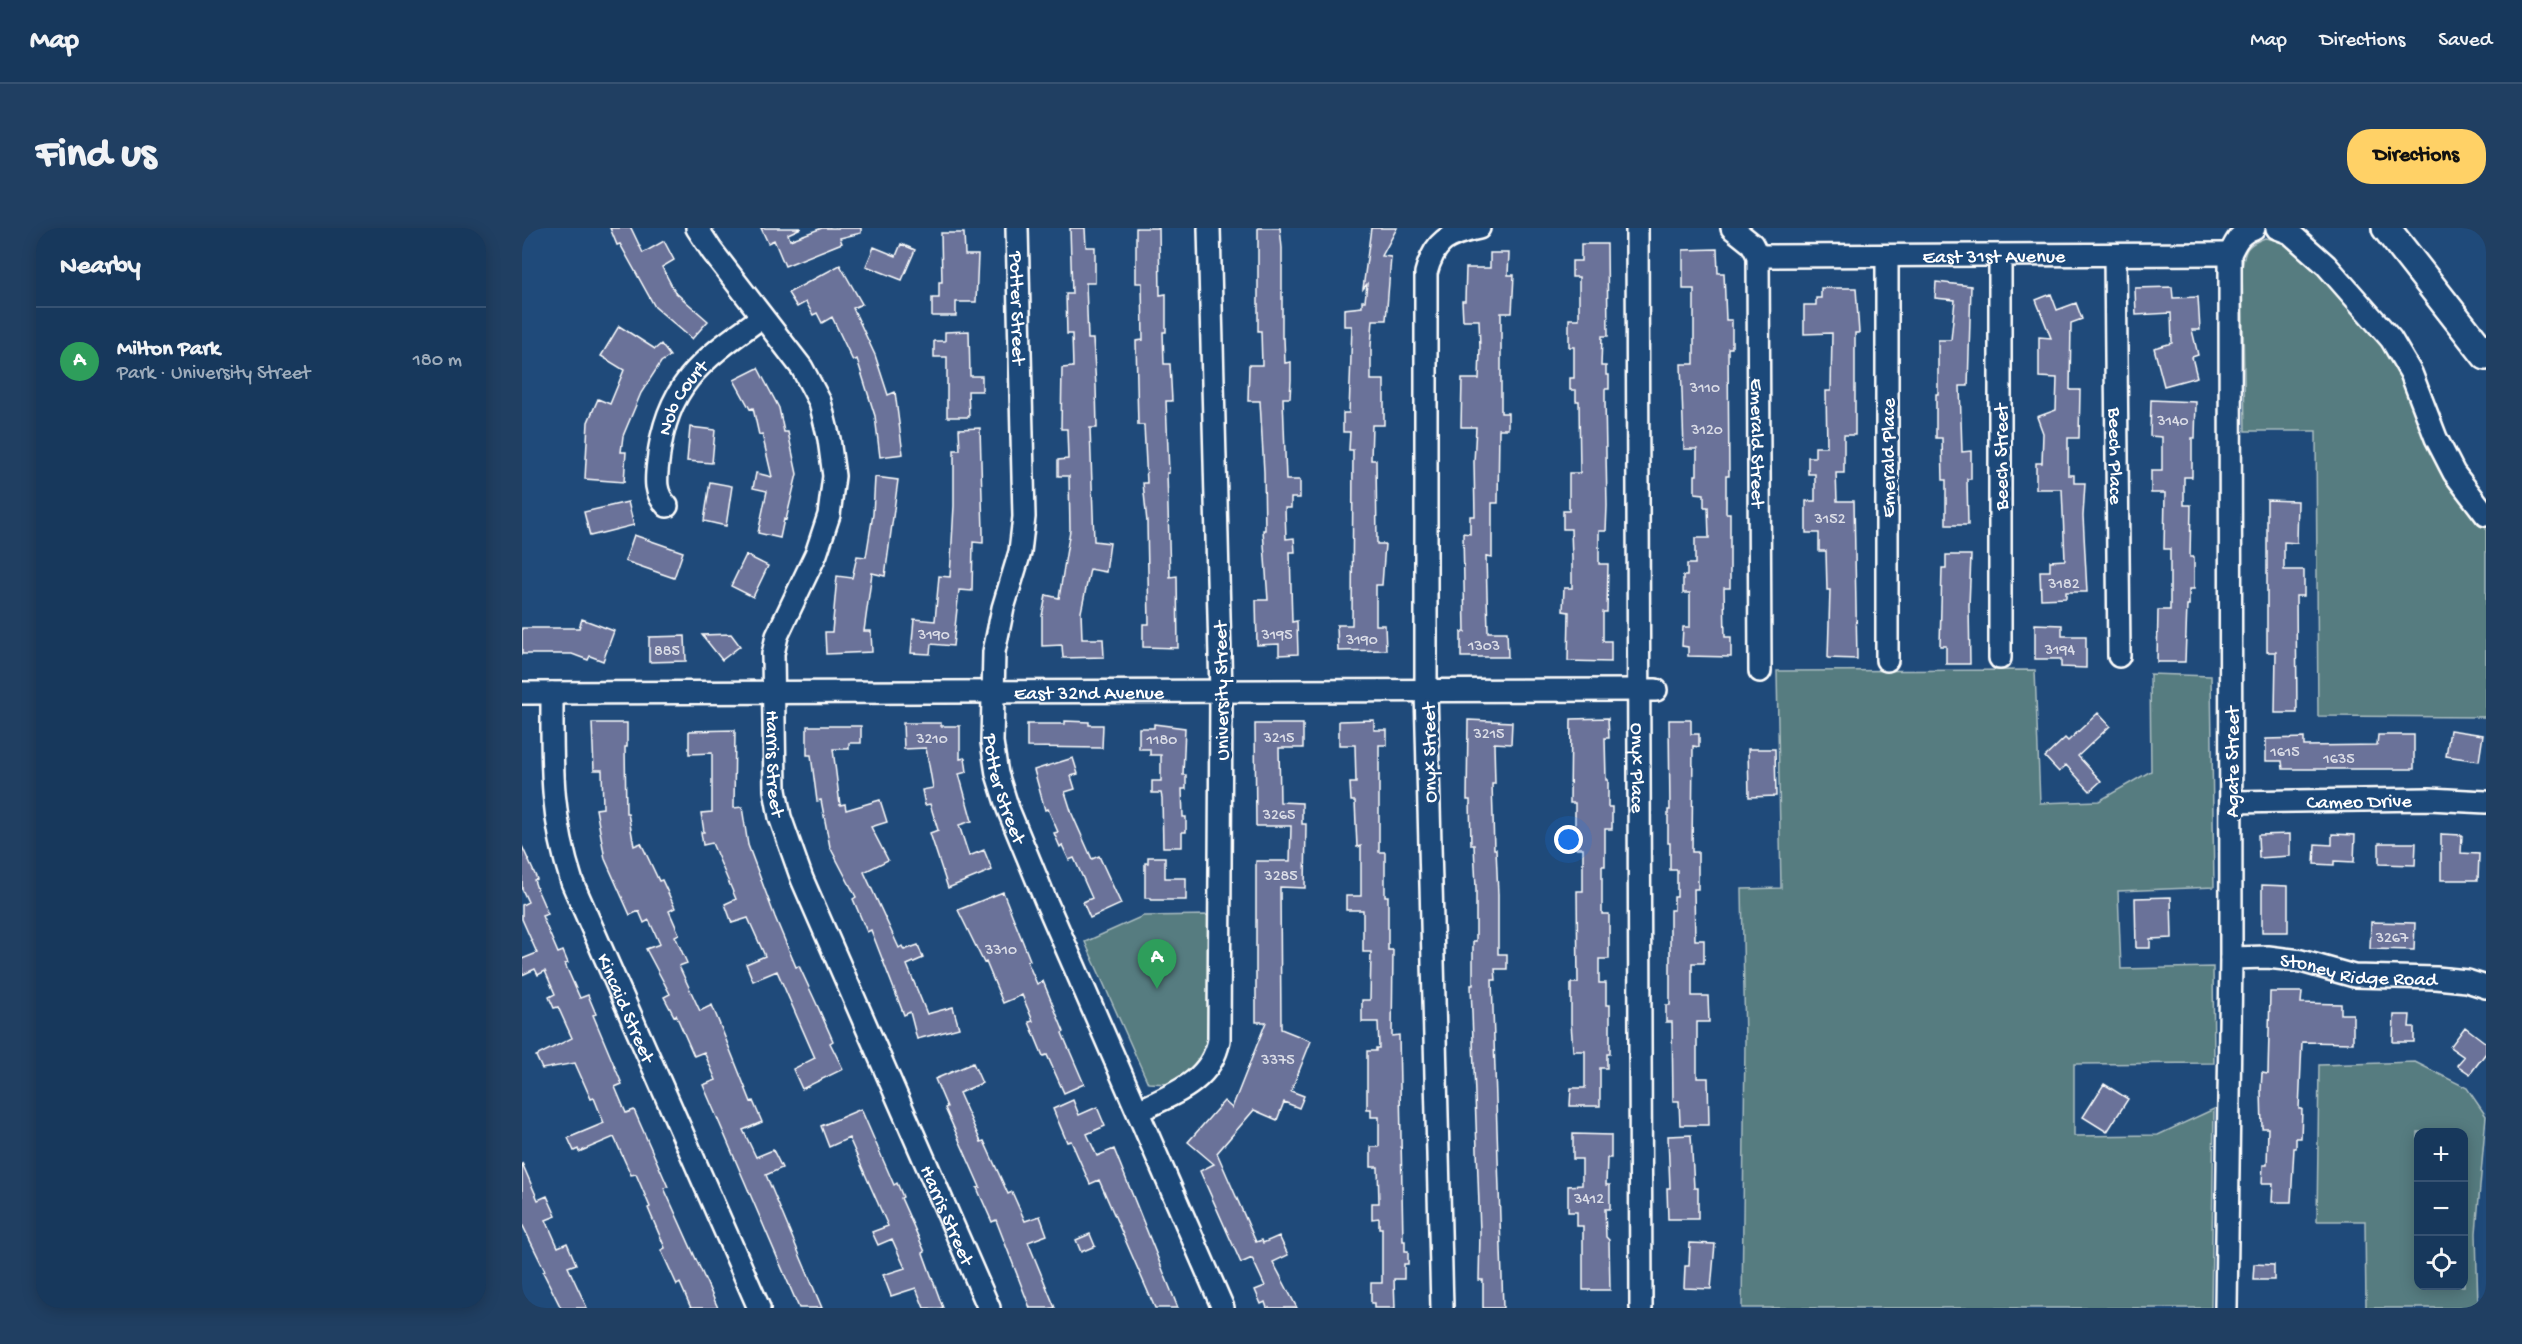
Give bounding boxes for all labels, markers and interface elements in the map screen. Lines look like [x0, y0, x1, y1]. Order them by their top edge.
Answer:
text: Map [30, 25, 79, 58]
text: Map [2250, 29, 2287, 54]
text: Directions [2320, 29, 2405, 54]
text: Saved [2438, 29, 2492, 54]
button: Directions [2347, 129, 2486, 184]
text: Find us [36, 132, 156, 181]
street label: East 31st Avenue [1923, 247, 2066, 270]
street label: Potter Street [1003, 250, 1028, 367]
text: Nearby [60, 252, 141, 283]
text: Milton Park [117, 337, 220, 363]
text: A [74, 350, 85, 373]
text: 180 m [413, 350, 462, 373]
street label: Nob Court [655, 355, 716, 438]
text: Park · University Street [117, 363, 310, 386]
street label: Emerald Street [1744, 378, 1767, 510]
house number: 3110 [1689, 380, 1720, 399]
street label: Emerald Place [1879, 397, 1902, 518]
street label: Beech Street [1992, 402, 2015, 511]
street label: Beech Place [2102, 406, 2125, 505]
house number: 3140 [2156, 413, 2189, 432]
house number: 3120 [1690, 422, 1723, 441]
house number: 3152 [1813, 511, 1846, 530]
house number: 3182 [2047, 576, 2080, 595]
street label: University Street [1211, 619, 1236, 761]
house number: 3190 [917, 627, 950, 646]
house number: 3195 [1260, 627, 1293, 646]
house number: 3190 [1345, 632, 1378, 651]
house number: 1303 [1467, 638, 1500, 657]
house number: 3194 [2044, 642, 2076, 661]
house number: 885 [654, 643, 680, 662]
street label: East 32nd Avenue [1014, 683, 1165, 707]
street label: Onyx Street [1419, 701, 1444, 803]
street label: Agate Street [2223, 705, 2246, 817]
street label: Harris Street [759, 710, 788, 821]
street label: Onyx Place [1624, 723, 1647, 814]
house number: 3215 [1472, 726, 1505, 745]
house number: 3215 [1262, 730, 1295, 749]
house number: 3210 [915, 731, 948, 750]
street label: Potter Street [977, 732, 1030, 850]
house number: 1180 [1146, 732, 1177, 751]
house number: 1615 [2269, 744, 2300, 763]
house number: 1635 [2322, 751, 2355, 770]
street label: Cameo Drive [2306, 791, 2413, 816]
house number: 3265 [1262, 807, 1295, 826]
your location [1554, 825, 1583, 854]
house number: 3285 [1263, 868, 1298, 887]
house number: 3267 [2375, 930, 2409, 949]
pin: A [1138, 940, 1176, 989]
house number: 3310 [984, 942, 1017, 961]
street label: Kincaid Street [590, 951, 659, 1069]
street label: Stoney Ridge Road [2279, 951, 2440, 993]
house number: 3375 [1260, 1052, 1295, 1071]
map controls [2414, 1128, 2468, 1290]
button: + [2414, 1128, 2468, 1182]
street label: Harris Street [913, 1163, 978, 1271]
button: − [2414, 1182, 2468, 1236]
house number: 3412 [1573, 1191, 1604, 1210]
button: locate [2414, 1236, 2468, 1290]

